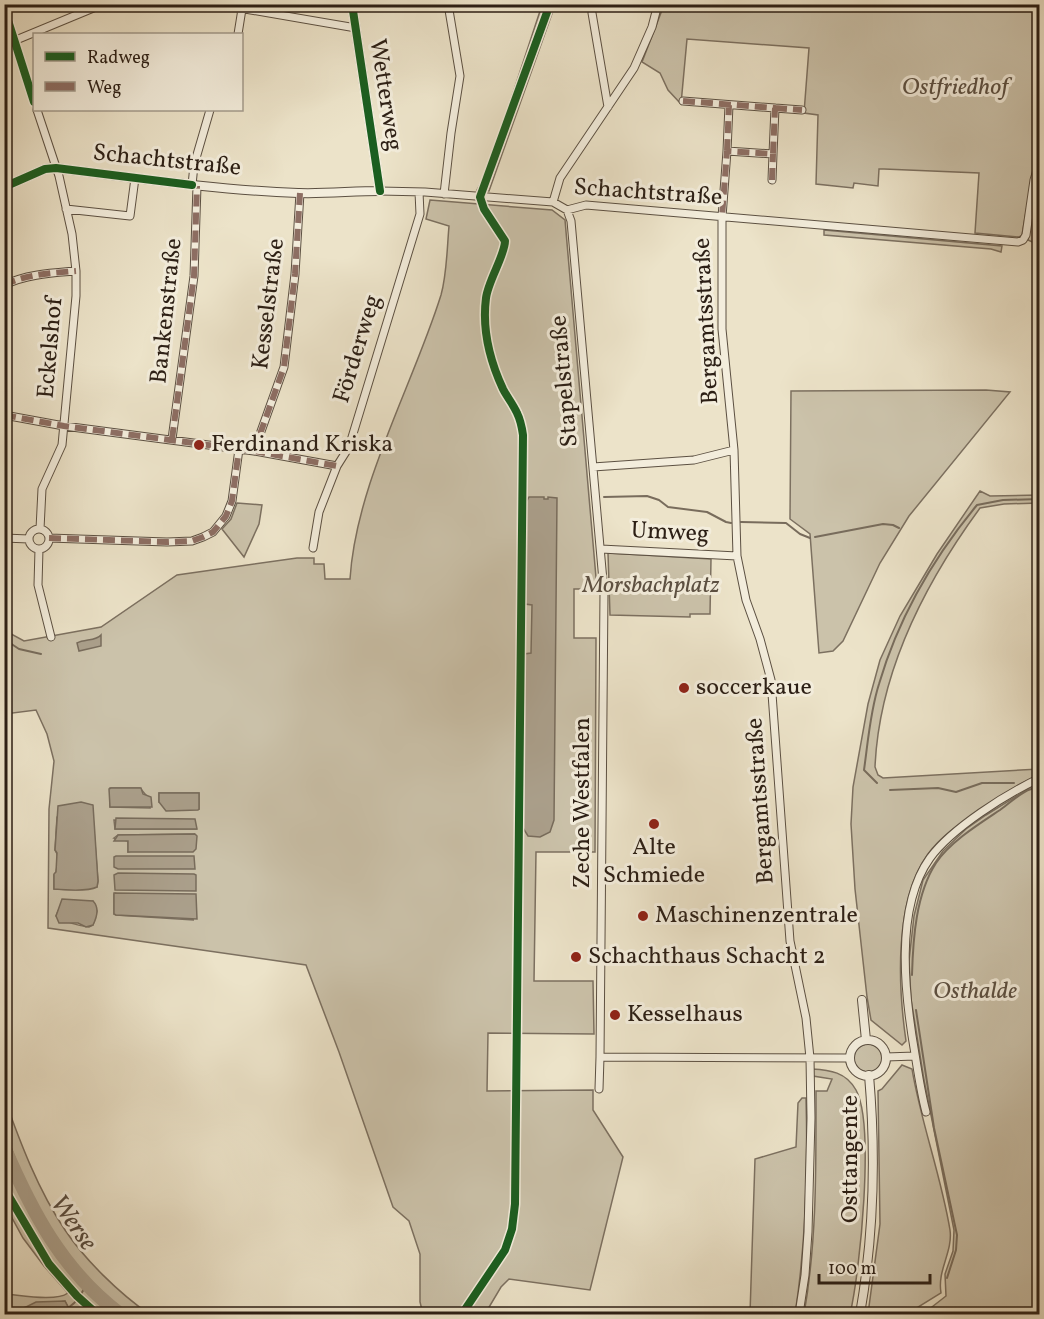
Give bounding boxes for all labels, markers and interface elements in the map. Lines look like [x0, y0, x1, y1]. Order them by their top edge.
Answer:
legend [33, 33, 243, 111]
street label: Wetterweg [359, 36, 411, 154]
text: Radweg [87, 46, 150, 71]
park label: Ostfriedhof [902, 71, 1013, 105]
text: Weg [87, 76, 121, 101]
street label: Schachtstraße [91, 136, 243, 186]
street label: Schachtstraße [573, 171, 723, 215]
street label: Kesselstraße [244, 236, 294, 372]
street label: Bankenstraße [142, 237, 192, 385]
street label: Bergamtsstraße [686, 237, 728, 405]
street label: Förderweg [325, 290, 391, 408]
street label: Eckelshof [30, 293, 73, 400]
street label: Stapelstraße [542, 314, 588, 448]
place label: Ferdinand Kriska [211, 428, 393, 462]
marker: Ferdinand Kriska [192, 438, 206, 452]
street label: Umweg [630, 514, 710, 552]
park label: Morsbachplatz [581, 569, 720, 603]
place label: soccerkaue [696, 671, 812, 705]
marker: soccerkaue [677, 681, 691, 695]
street label: Zeche Westfalen [566, 717, 600, 889]
street label: Bergamtsstraße [738, 717, 784, 885]
marker: Alte Schmiede [647, 817, 661, 831]
place label: Alte Schmiede [603, 831, 705, 893]
place label: Maschinenzentrale [655, 899, 858, 933]
marker: Maschinenzentrale [636, 909, 650, 923]
place label: Schachthaus Schacht 2 [588, 940, 826, 974]
marker: Schachthaus Schacht 2 [569, 950, 583, 964]
park label: Osthalde [933, 975, 1017, 1009]
place label: Kesselhaus [627, 998, 743, 1032]
marker: Kesselhaus [608, 1008, 622, 1022]
street label: Osttangente [834, 1095, 868, 1223]
water label: Werse [41, 1188, 105, 1259]
scale bar [819, 1247, 930, 1285]
text: 100 m [828, 1257, 877, 1282]

